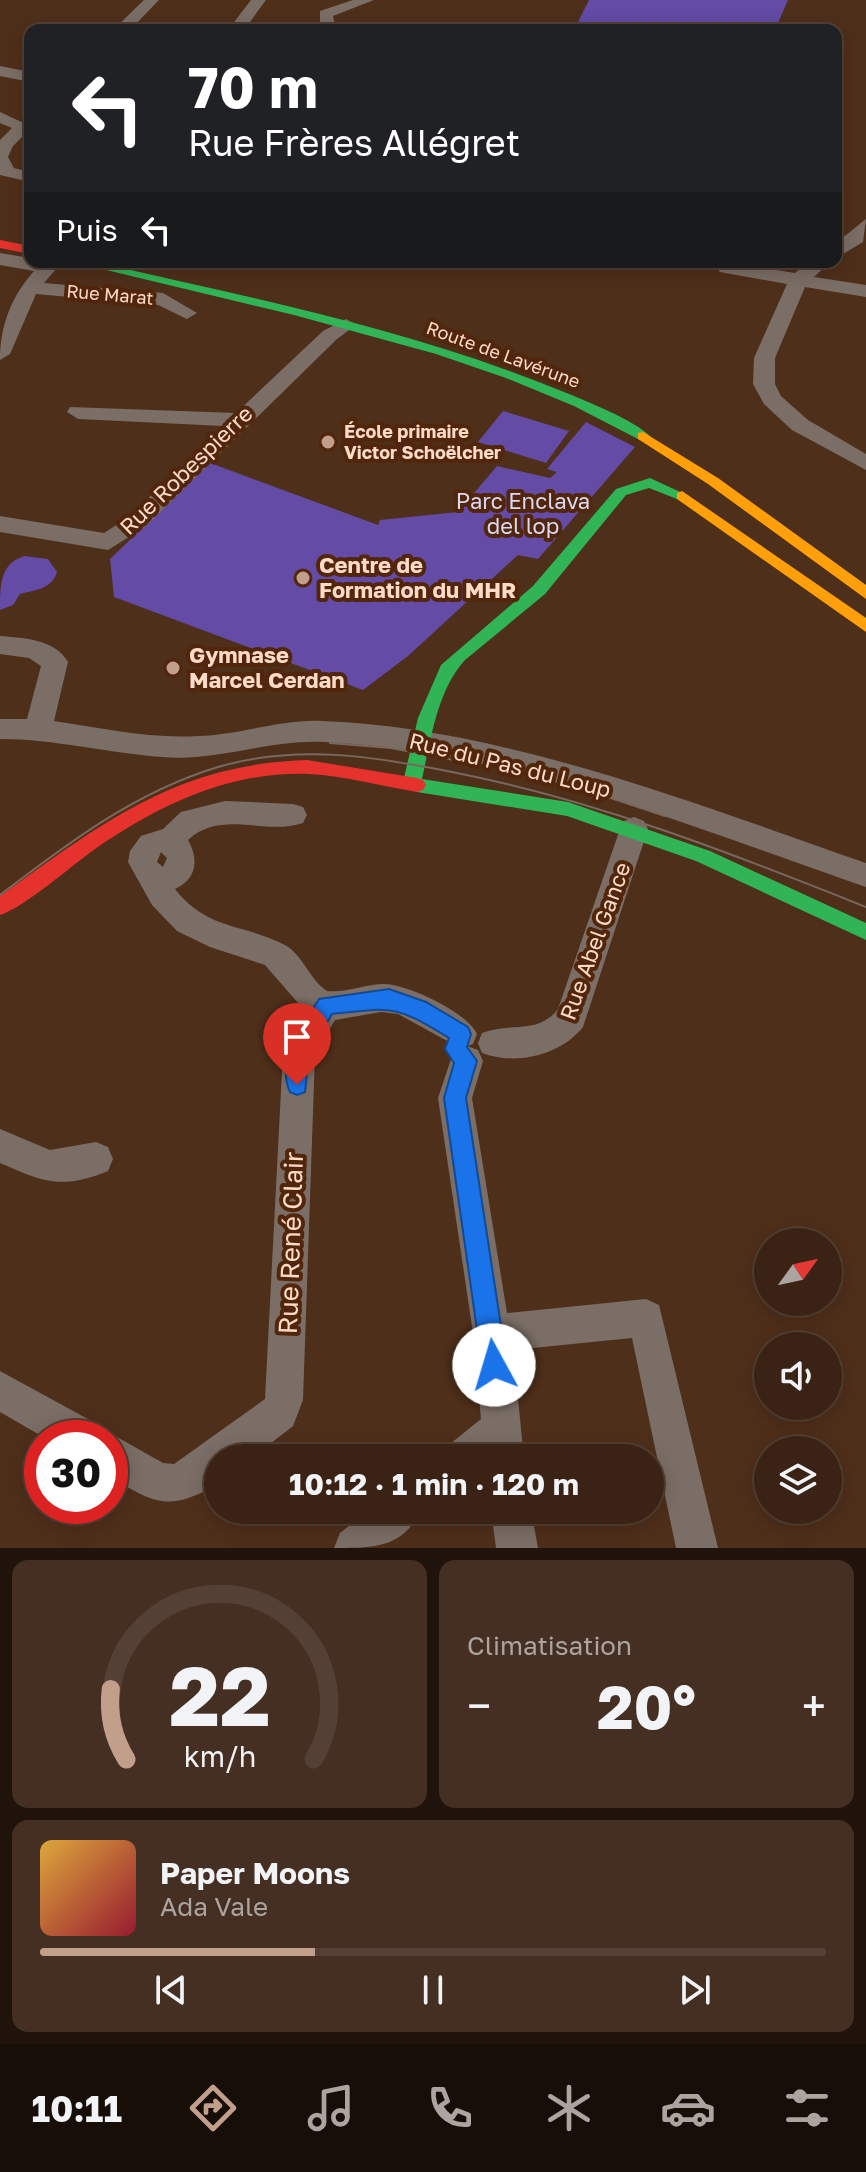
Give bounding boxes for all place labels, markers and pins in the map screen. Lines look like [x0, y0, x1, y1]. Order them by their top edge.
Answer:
place label: École primaire Victor Schoëlcher [344, 420, 501, 463]
marker: École primaire Victor Schoëlcher [319, 433, 337, 451]
place label: Centre de Formation du MHR [319, 551, 516, 603]
marker: Centre de Formation du MHR [294, 569, 312, 587]
place label: Gymnase Marcel Cerdan [189, 641, 345, 693]
marker: Gymnase Marcel Cerdan [164, 659, 182, 677]
pin [263, 1003, 331, 1085]

